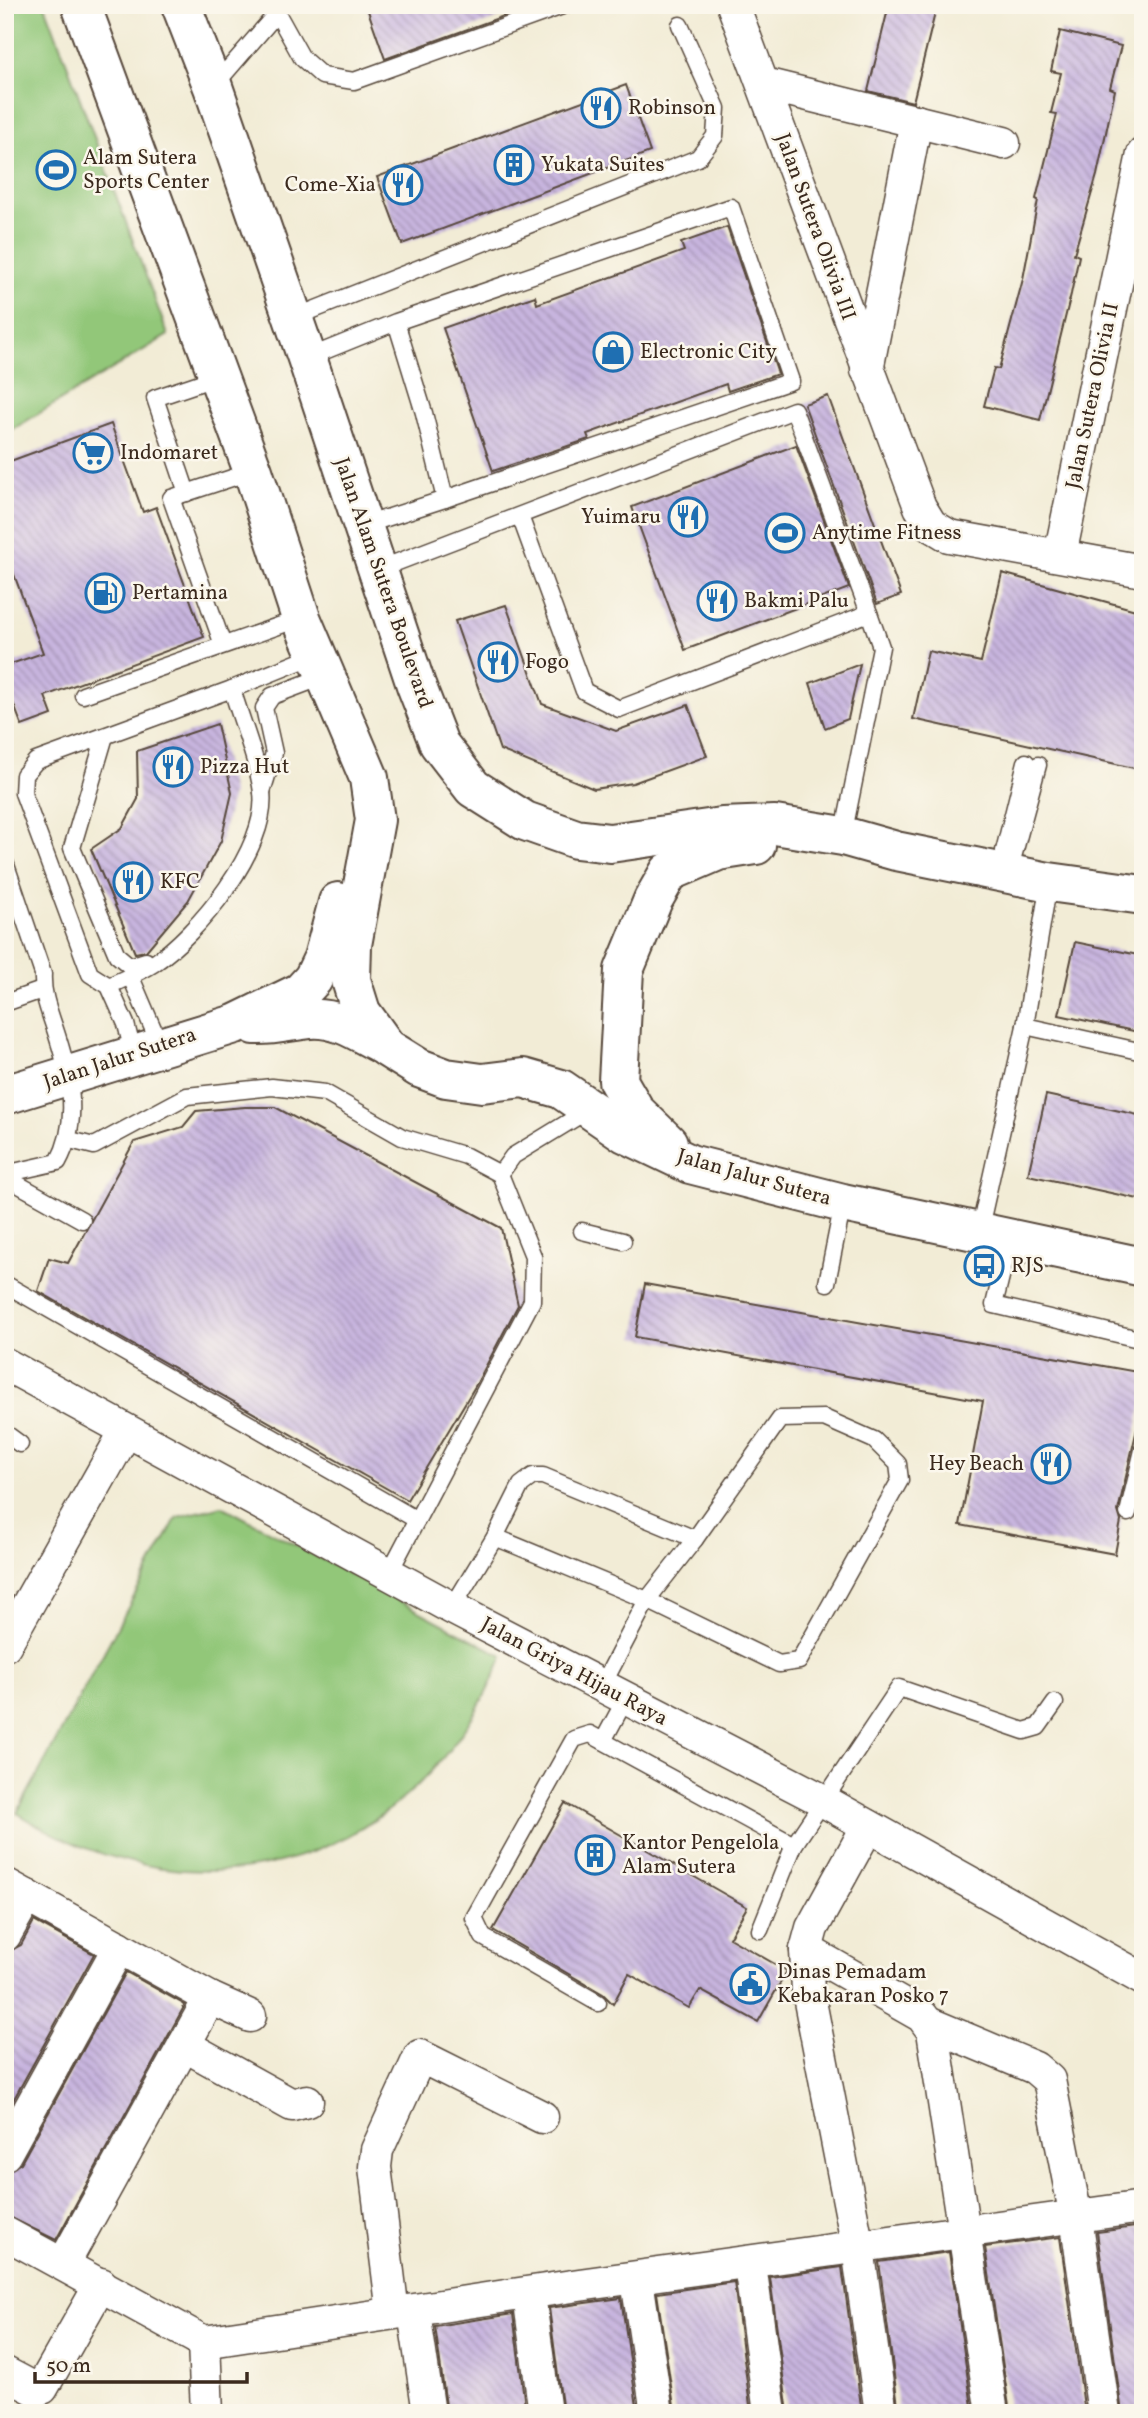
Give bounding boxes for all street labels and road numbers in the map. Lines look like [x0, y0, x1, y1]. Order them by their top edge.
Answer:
street label: Jalan Sutera Olivia III [768, 129, 862, 325]
street label: Jalan Sutera Olivia II [1059, 300, 1127, 492]
street label: Jalan Alam Sutera Boulevard [326, 454, 440, 712]
street label: Jalan Jalur Sutera [40, 1021, 200, 1097]
street label: Jalan Jalur Sutera [674, 1142, 834, 1214]
street label: Jalan Griya Hijau Raya [475, 1610, 673, 1734]

